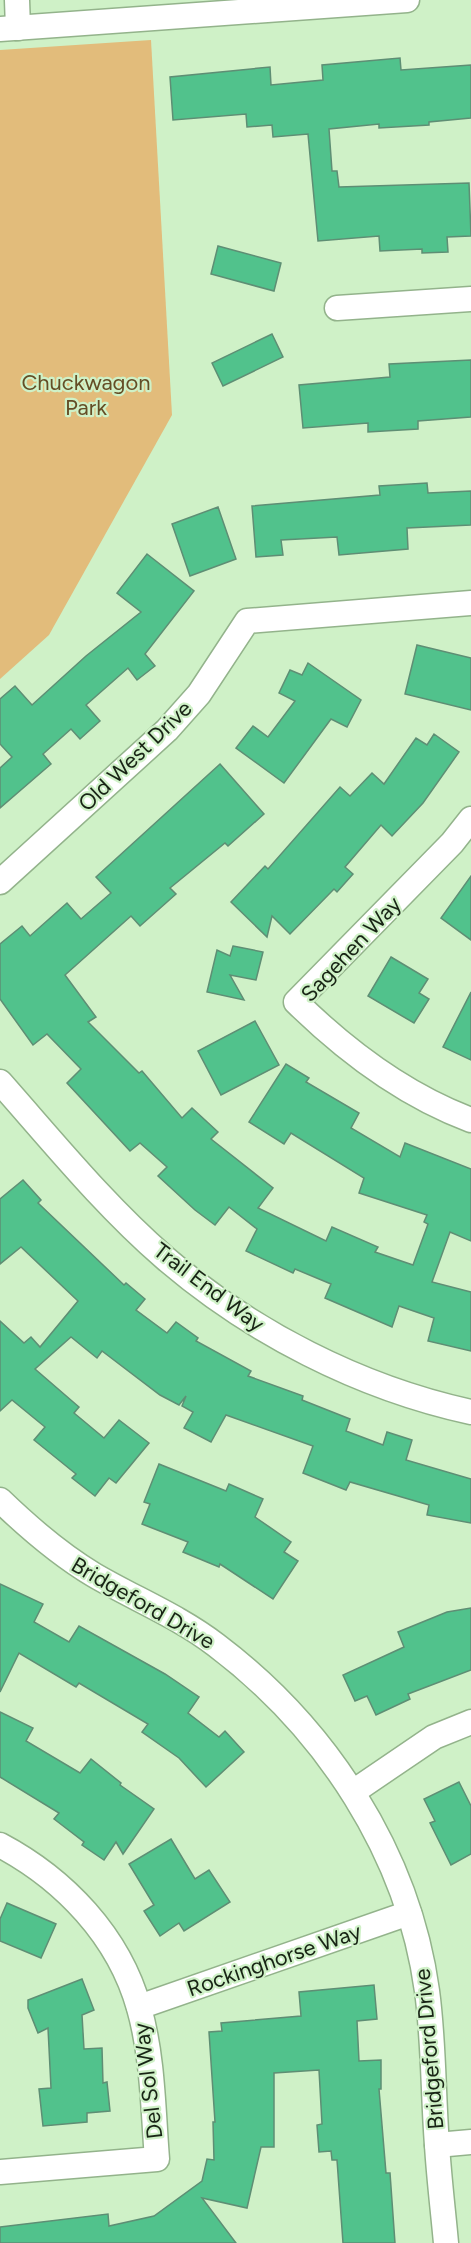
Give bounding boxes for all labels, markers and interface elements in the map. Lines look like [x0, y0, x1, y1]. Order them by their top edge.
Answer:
park label: Chuckwagon Park [21, 369, 151, 421]
street label: Old West Drive [73, 695, 197, 817]
street label: Sagehen Way [295, 890, 407, 1007]
street label: Trail End Way [148, 1237, 270, 1338]
street label: Bridgeford Drive [66, 1551, 220, 1655]
street label: Rockinghorse Way [183, 1917, 365, 2002]
street label: Bridgeford Drive [409, 1968, 449, 2130]
street label: Del Sol Way [127, 2021, 169, 2141]

